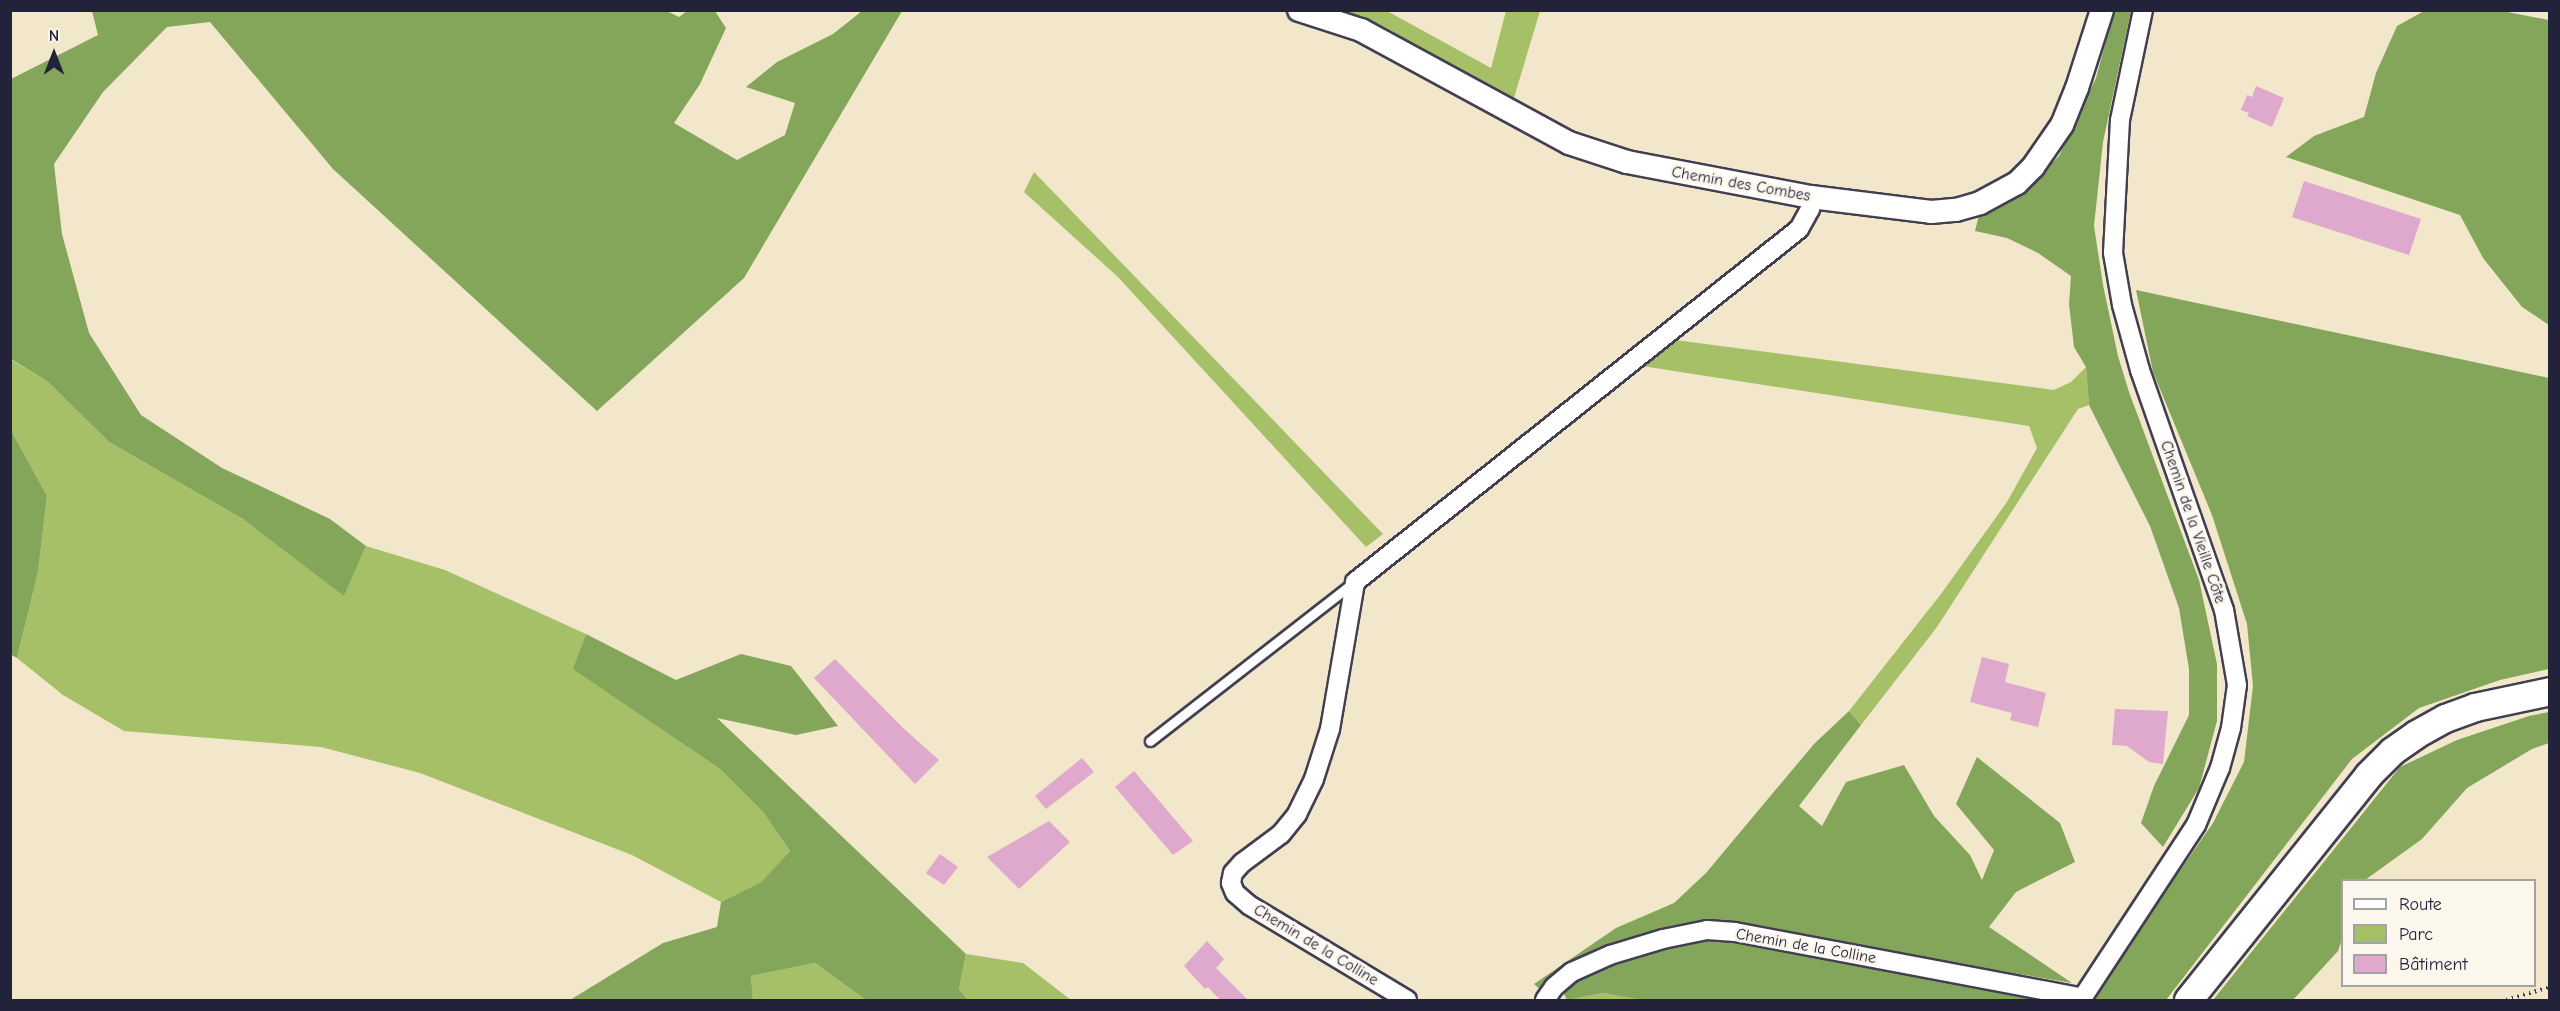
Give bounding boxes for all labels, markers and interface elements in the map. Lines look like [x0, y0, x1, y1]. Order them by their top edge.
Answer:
north arrow [24, 24, 84, 84]
text: N [49, 27, 59, 45]
street label: Chemin des Combes [1670, 162, 1812, 206]
street label: Chemin de la Vieille Côte [2156, 438, 2230, 606]
legend [2341, 879, 2536, 987]
text: Route [2399, 894, 2442, 915]
street label: Chemin de la Colline [1250, 900, 1382, 990]
street label: Chemin de la Colline [1734, 924, 1878, 968]
text: Parc [2399, 924, 2433, 945]
text: Bâtiment [2399, 954, 2468, 975]

